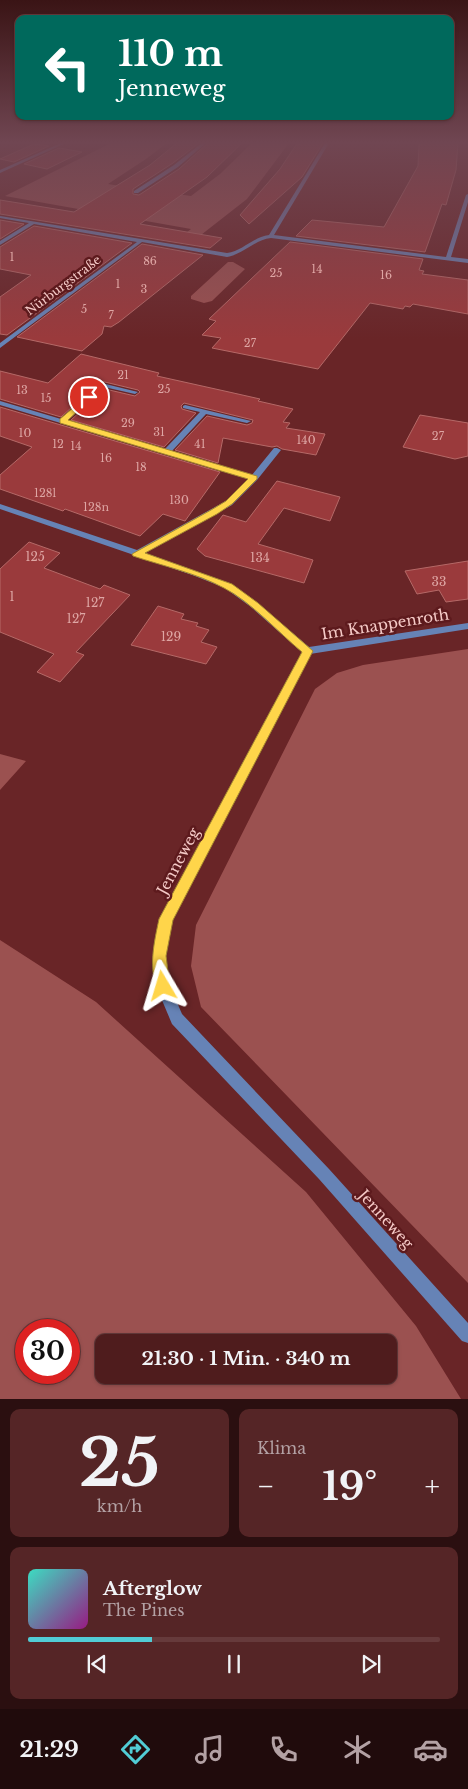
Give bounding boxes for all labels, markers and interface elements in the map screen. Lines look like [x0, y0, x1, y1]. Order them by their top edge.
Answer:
text: 110 m [118, 32, 223, 75]
icon: left [35, 35, 100, 100]
text: Jenneweg [118, 75, 226, 102]
house number: 1 [10, 250, 15, 264]
street label: Nürburgstraße [22, 252, 104, 318]
house number: 86 [143, 254, 157, 268]
house number: 14 [311, 262, 323, 276]
house number: 25 [269, 266, 283, 280]
house number: 16 [380, 268, 392, 282]
house number: 1 [116, 277, 121, 291]
house number: 3 [141, 282, 148, 296]
house number: 5 [81, 302, 87, 316]
house number: 7 [108, 308, 114, 322]
house number: 27 [244, 336, 257, 350]
house number: 21 [117, 368, 129, 382]
pin [68, 376, 110, 418]
house number: 25 [157, 382, 171, 396]
house number: 13 [16, 383, 28, 397]
icon: arrive [75, 383, 103, 411]
house number: 15 [40, 391, 52, 405]
house number: 29 [121, 416, 135, 430]
house number: 31 [153, 425, 165, 439]
house number: 10 [19, 426, 32, 440]
house number: 27 [432, 429, 445, 443]
house number: 140 [296, 433, 316, 447]
house number: 12 [52, 437, 64, 451]
house number: 41 [194, 437, 206, 451]
house number: 14 [70, 439, 82, 453]
house number: 16 [100, 451, 112, 465]
house number: 18 [135, 460, 147, 474]
house number: 128l [34, 486, 56, 500]
house number: 130 [169, 493, 189, 507]
house number: 128n [83, 500, 109, 514]
house number: 125 [25, 549, 45, 564]
house number: 134 [250, 550, 270, 565]
house number: 33 [432, 574, 446, 589]
house number: 1 [9, 589, 15, 604]
house number: 127 [86, 595, 105, 610]
street label: Im Knappenroth [320, 605, 450, 643]
house number: 127 [67, 611, 86, 626]
house number: 129 [161, 629, 181, 644]
street label: Jenneweg [151, 823, 204, 900]
position arrow [136, 959, 188, 1011]
street label: Jenneweg [353, 1184, 418, 1253]
speed limit sign: 30 [15, 1319, 80, 1384]
text: 21:30 · 1 Min. · 340 m [141, 1347, 351, 1370]
text: 25 [79, 1423, 160, 1504]
text: Klima [257, 1438, 306, 1458]
text: 19° [322, 1463, 377, 1510]
text: − [257, 1469, 275, 1504]
text: + [425, 1469, 440, 1504]
text: km/h [97, 1496, 142, 1516]
text: Afterglow [103, 1577, 202, 1600]
text: The Pines [103, 1600, 185, 1620]
icon: previous [83, 1650, 111, 1678]
icon: pause [220, 1650, 248, 1678]
icon: next [357, 1650, 385, 1678]
icon: directions [118, 1732, 153, 1767]
icon: music [192, 1732, 227, 1767]
icon: phone [266, 1732, 301, 1767]
icon: climate [340, 1732, 375, 1767]
icon: car [413, 1732, 448, 1767]
text: 21:29 [19, 1736, 79, 1763]

